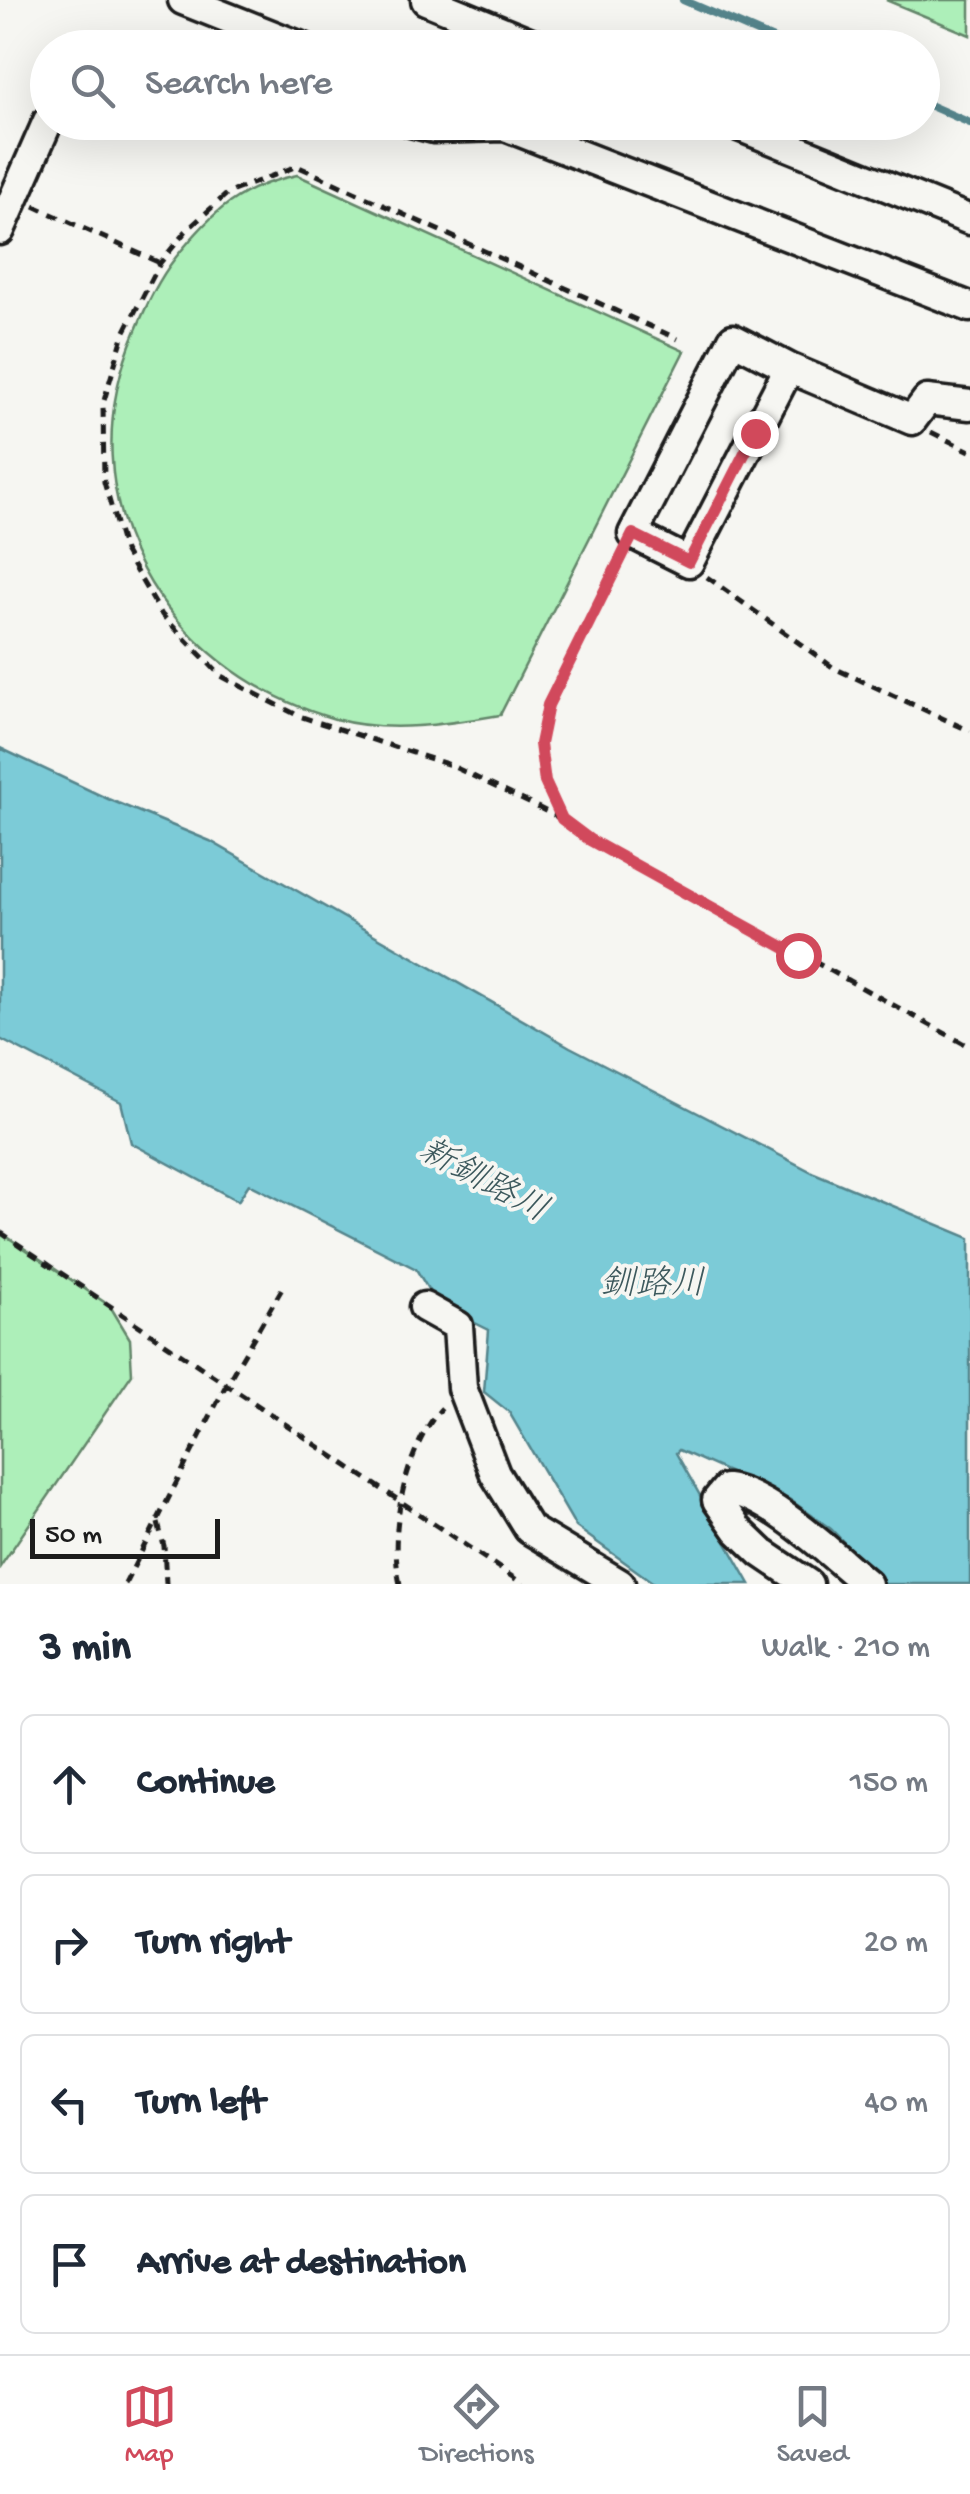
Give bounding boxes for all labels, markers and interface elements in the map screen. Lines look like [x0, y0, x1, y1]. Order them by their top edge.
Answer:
search box [30, 30, 940, 140]
icon: search [65, 58, 120, 113]
text: Search here [145, 63, 332, 107]
route end [733, 411, 779, 457]
route start [776, 933, 822, 979]
water label: 新釧路川 [411, 1131, 554, 1234]
water label: 釧路川 [600, 1265, 706, 1307]
scale bar [30, 1514, 220, 1558]
text: 50 m [45, 1520, 102, 1553]
text: 3 min [40, 1625, 131, 1674]
text: Walk · 210 m [761, 1630, 930, 1668]
icon: ahead [42, 1757, 97, 1812]
text: Continue [137, 1762, 275, 1806]
text: 150 m [850, 1765, 928, 1803]
icon: right [42, 1917, 97, 1972]
text: Turn right [137, 1922, 289, 1966]
text: 20 m [864, 1925, 928, 1963]
icon: left [42, 2077, 97, 2132]
text: Turn left [137, 2082, 265, 2126]
text: 40 m [864, 2085, 928, 2123]
icon: arrive [42, 2237, 97, 2292]
text: Arrive at destination [137, 2242, 466, 2286]
tab: Map [122, 2379, 177, 2472]
tab: Directions [420, 2379, 534, 2472]
tab: Saved [777, 2379, 848, 2472]

